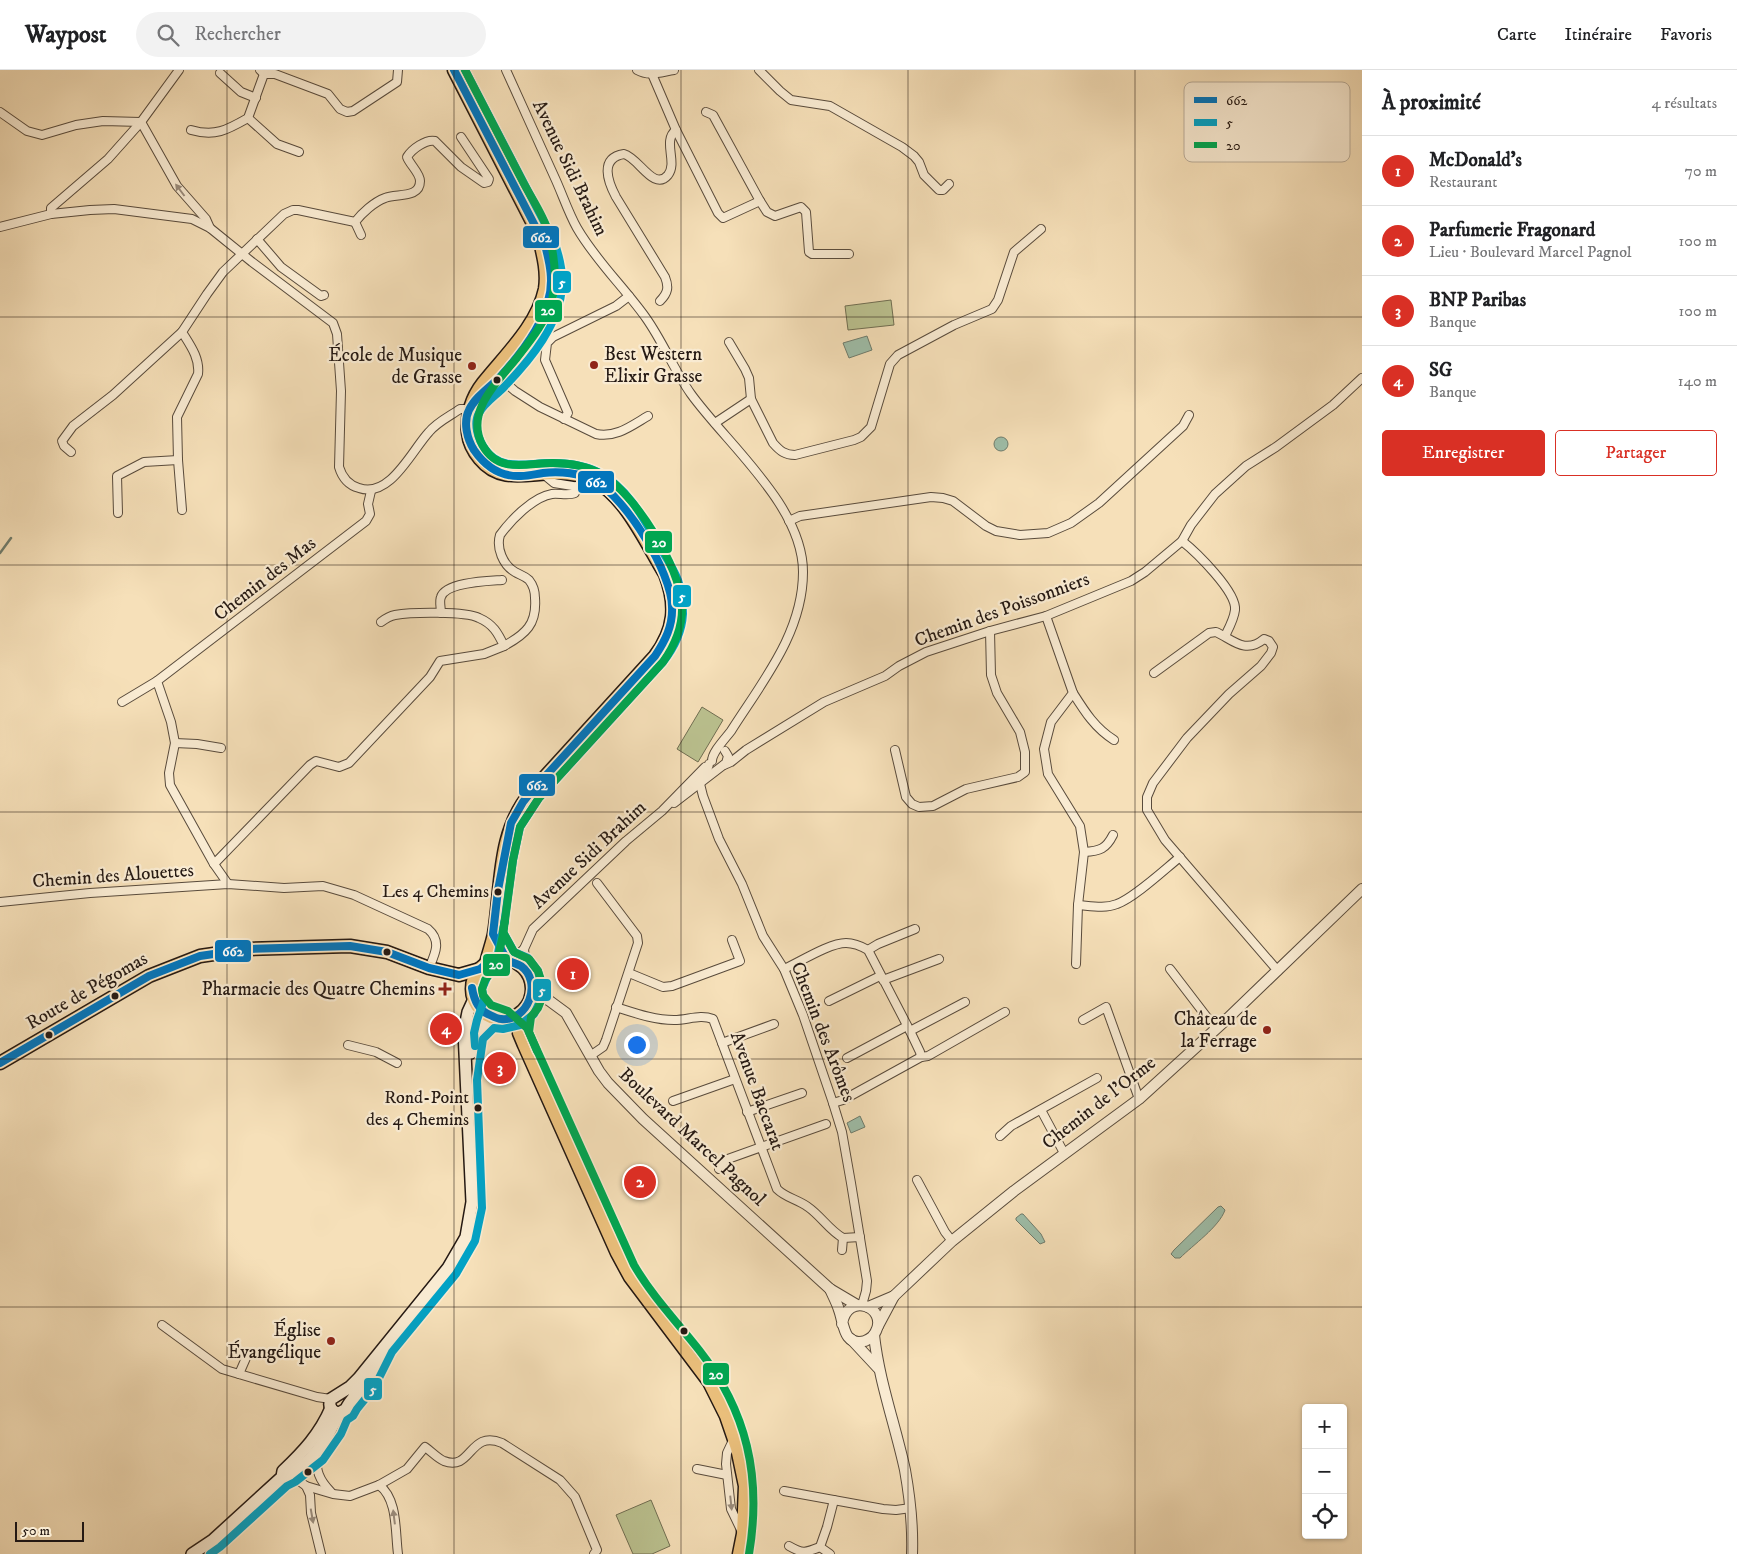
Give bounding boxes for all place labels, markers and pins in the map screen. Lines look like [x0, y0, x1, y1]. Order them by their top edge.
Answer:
place label: École de Musique de Grasse [328, 343, 462, 389]
place label: Best Western Elixir Grasse [604, 343, 703, 388]
marker: Best Western Elixir Grasse [588, 359, 600, 371]
marker: École de Musique de Grasse [466, 360, 478, 372]
unlabelled marker [492, 375, 502, 385]
place label: Les 4 Chemins [382, 881, 489, 903]
marker: Les 4 Chemins [493, 887, 503, 897]
unlabelled marker [382, 947, 392, 957]
pin: 1 [557, 955, 589, 993]
place label: Pharmacie des Quatre Chemins [201, 978, 435, 1001]
marker: Pharmacie des Quatre Chemins [439, 983, 451, 995]
unlabelled marker [110, 991, 120, 1001]
place label: Château de la Ferrage [1174, 1008, 1257, 1053]
pin: 4 [430, 1010, 462, 1048]
marker: Château de la Ferrage [1261, 1024, 1273, 1036]
unlabelled marker [44, 1030, 54, 1040]
pin: 3 [484, 1049, 516, 1087]
place label: Rond-Point des 4 Chemins [366, 1087, 469, 1131]
marker: Rond-Point des 4 Chemins [473, 1103, 483, 1113]
pin: 2 [624, 1163, 656, 1201]
place label: Église Évangélique [227, 1318, 321, 1365]
unlabelled marker [679, 1326, 689, 1336]
marker: Église Évangélique [325, 1335, 337, 1347]
unlabelled marker [303, 1467, 313, 1477]

